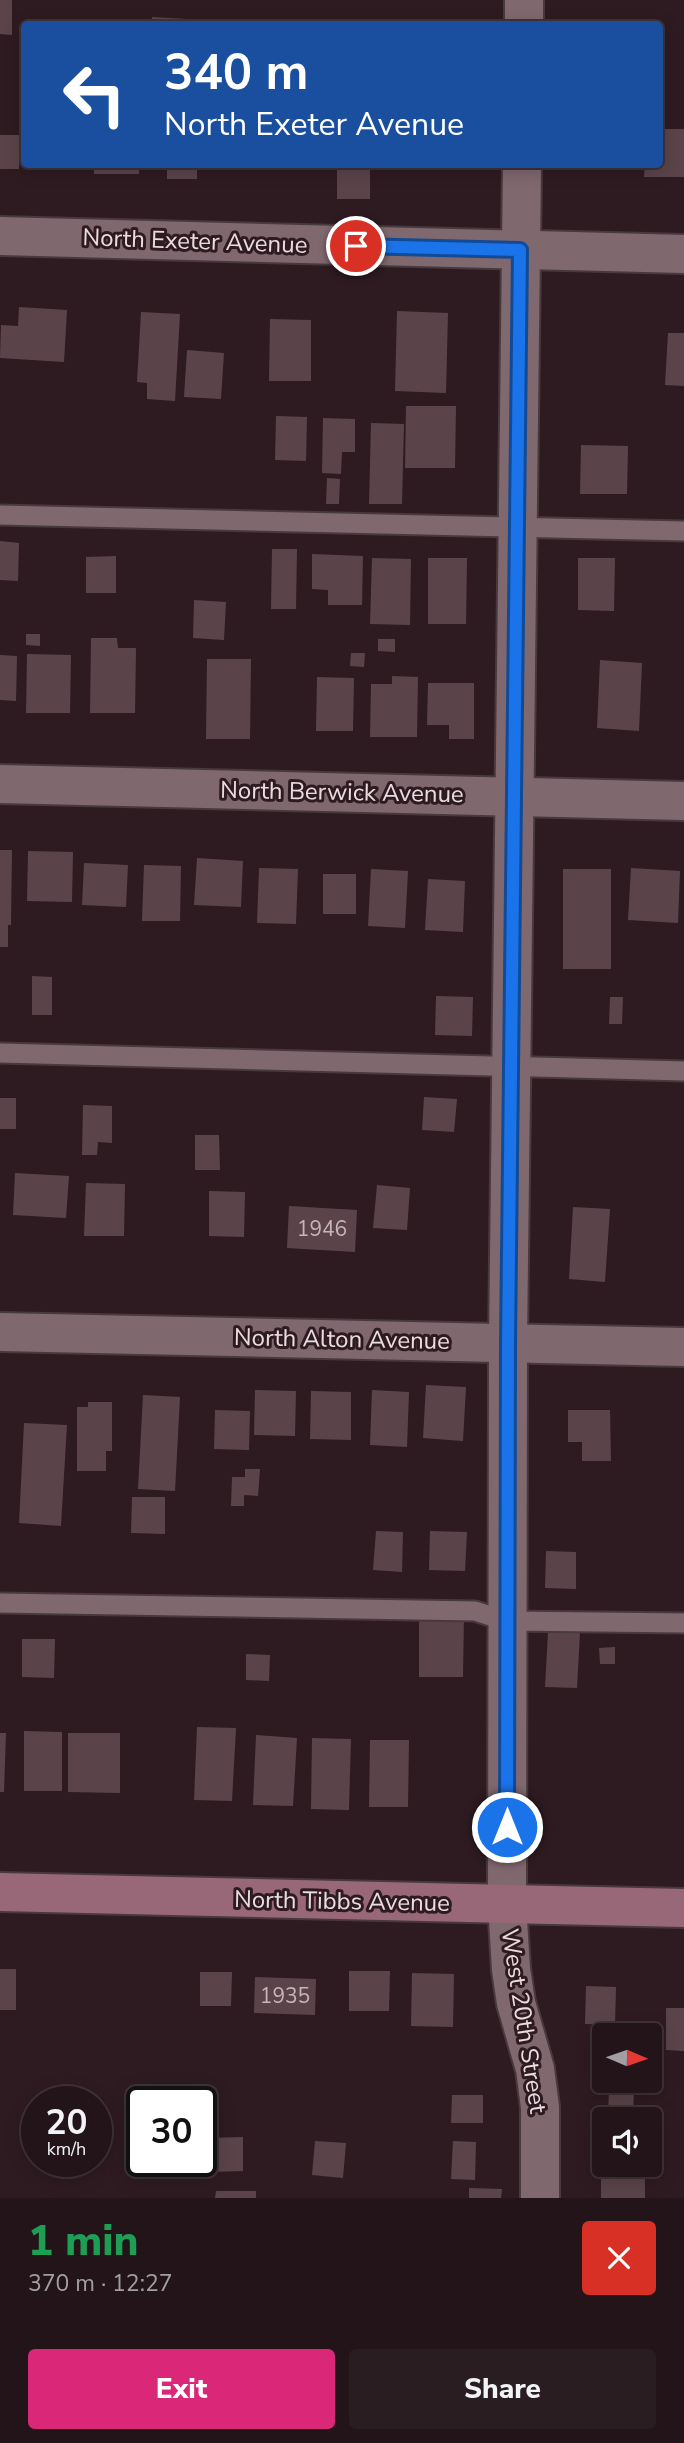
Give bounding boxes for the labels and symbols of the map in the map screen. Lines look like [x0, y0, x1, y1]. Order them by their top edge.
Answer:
pin [326, 216, 386, 276]
street label: North Exeter Avenue [82, 221, 308, 261]
street label: North Berwick Avenue [220, 774, 464, 810]
house number: 1946 [297, 1215, 347, 1243]
street label: North Alton Avenue [234, 1321, 450, 1357]
position arrow [470, 1790, 544, 1864]
street label: North Tibbs Avenue [234, 1883, 450, 1919]
street label: West 20th Street [494, 1927, 554, 2116]
house number: 1935 [260, 1982, 310, 2010]
north arrow [592, 2023, 662, 2093]
speed limit sign: 30 [126, 2086, 217, 2177]

